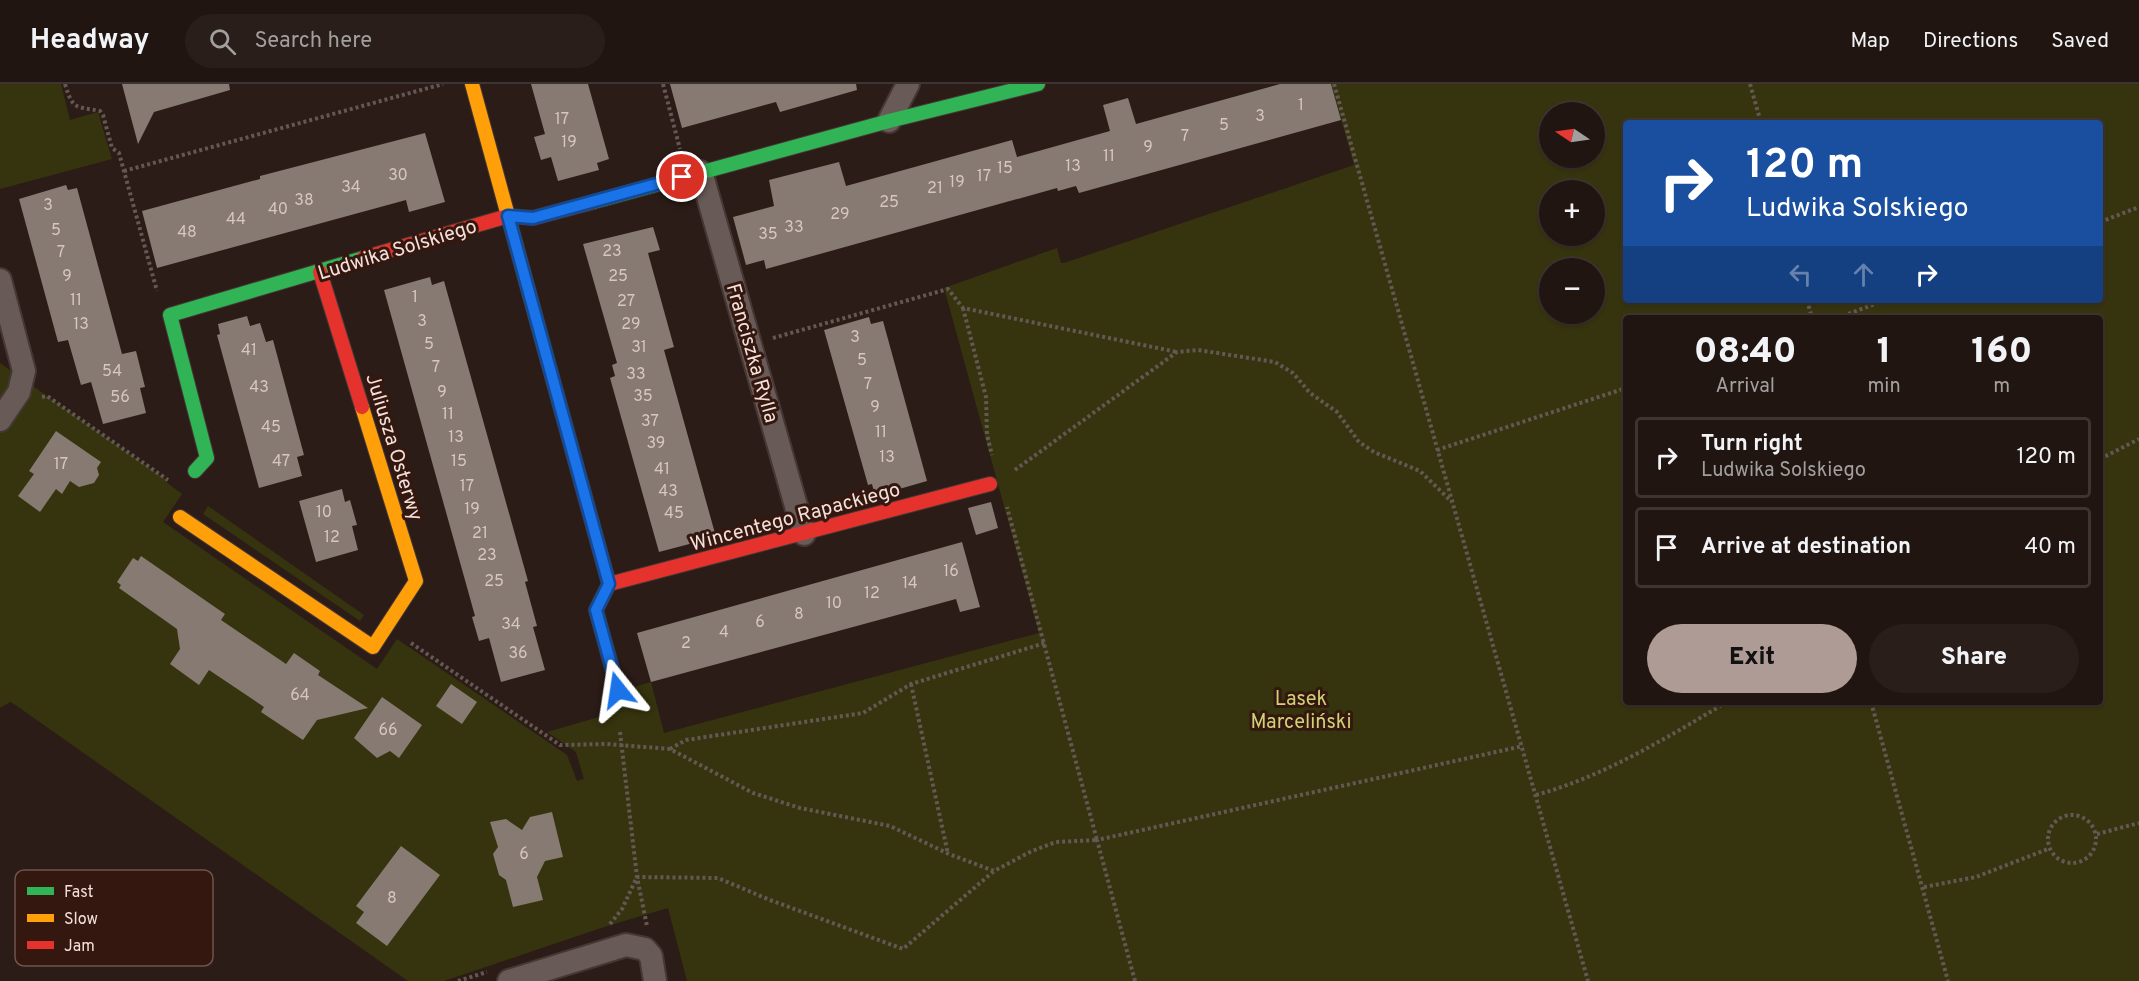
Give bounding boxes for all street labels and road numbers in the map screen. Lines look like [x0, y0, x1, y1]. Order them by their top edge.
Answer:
street label: Ludwika Solskiego [315, 214, 480, 287]
street label: Franciszka Rylla [719, 281, 783, 426]
street label: Juliusza Osterwy [358, 371, 428, 524]
street label: Wincentego Rapackiego [688, 477, 903, 558]

